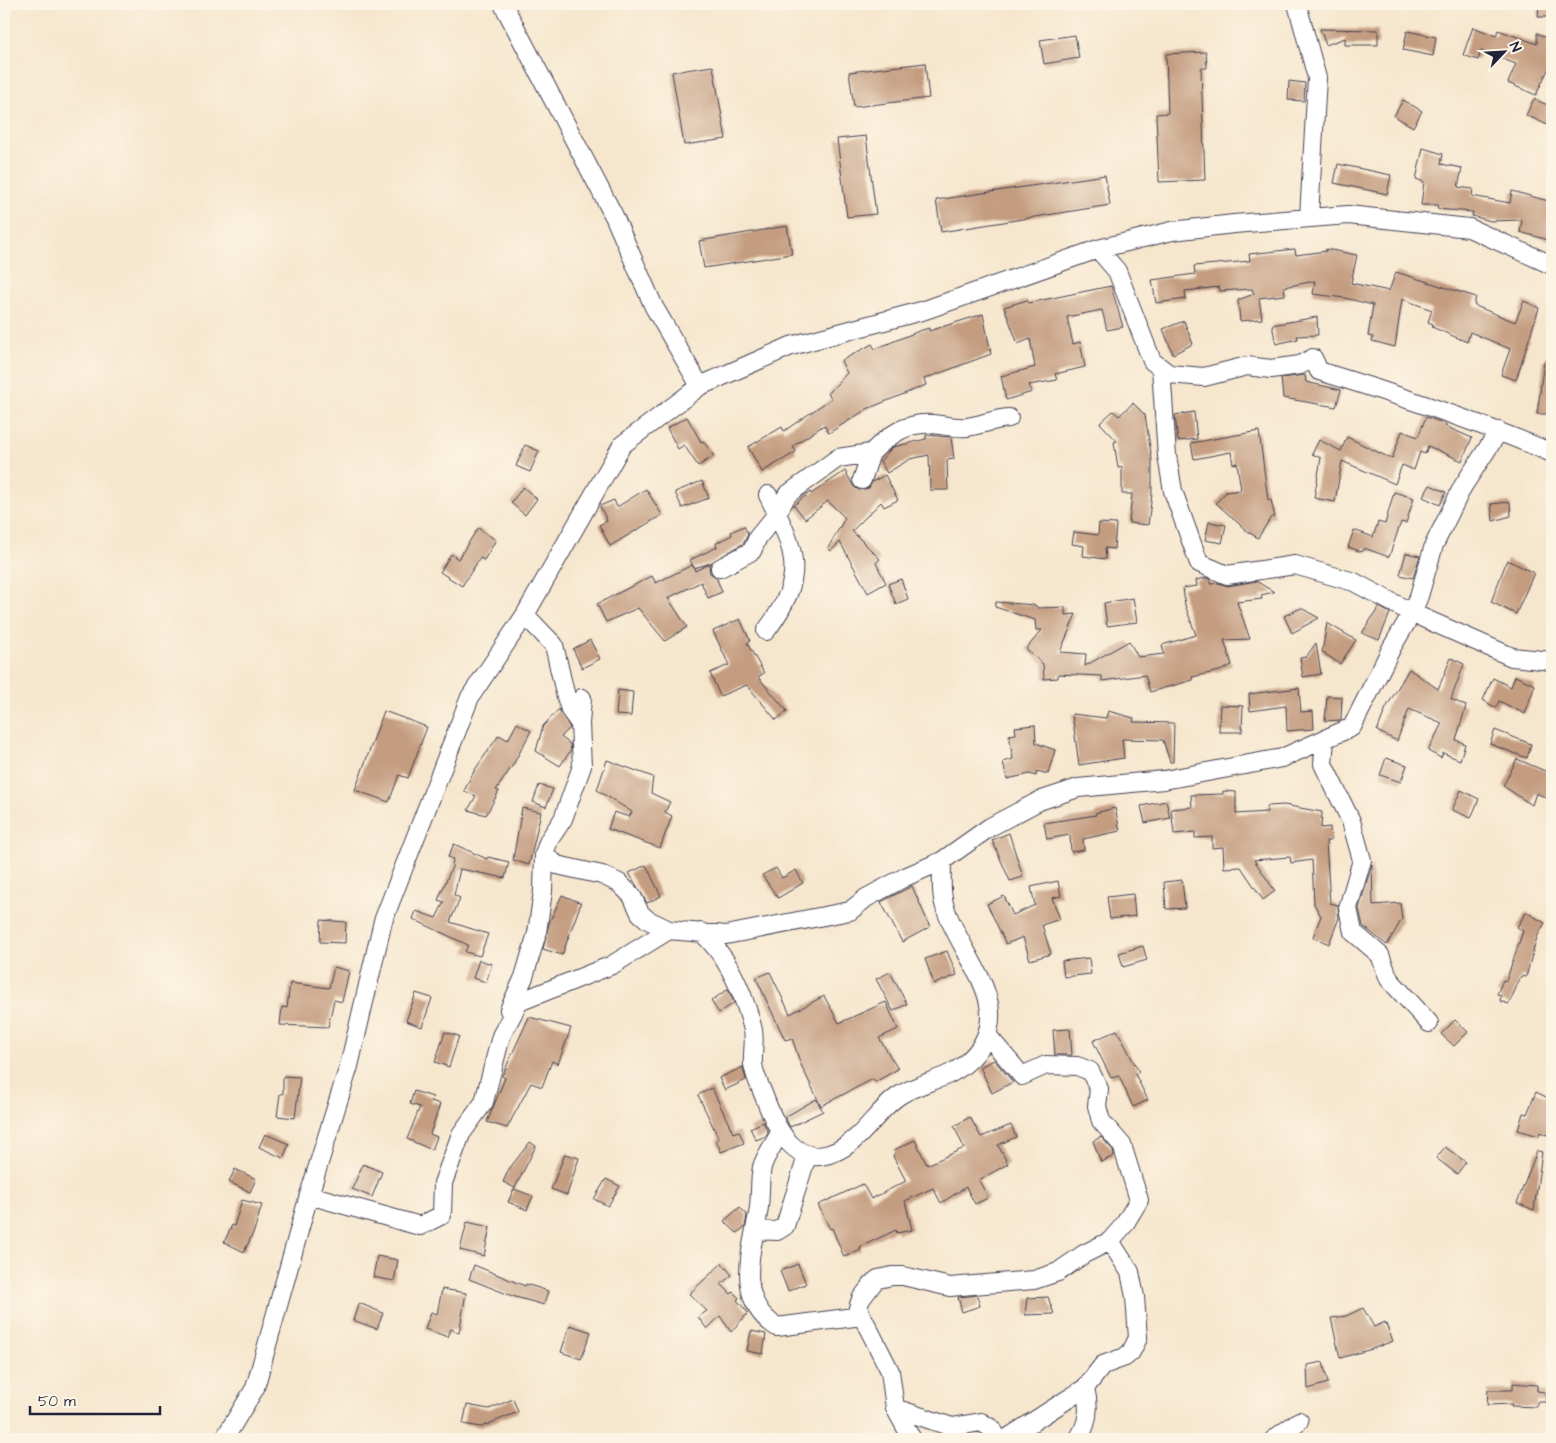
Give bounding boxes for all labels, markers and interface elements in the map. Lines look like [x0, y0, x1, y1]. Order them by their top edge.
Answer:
north arrow [1478, 28, 1528, 78]
text: N [1504, 39, 1526, 55]
scale bar [30, 1383, 160, 1415]
text: 50 m [38, 1391, 76, 1412]

